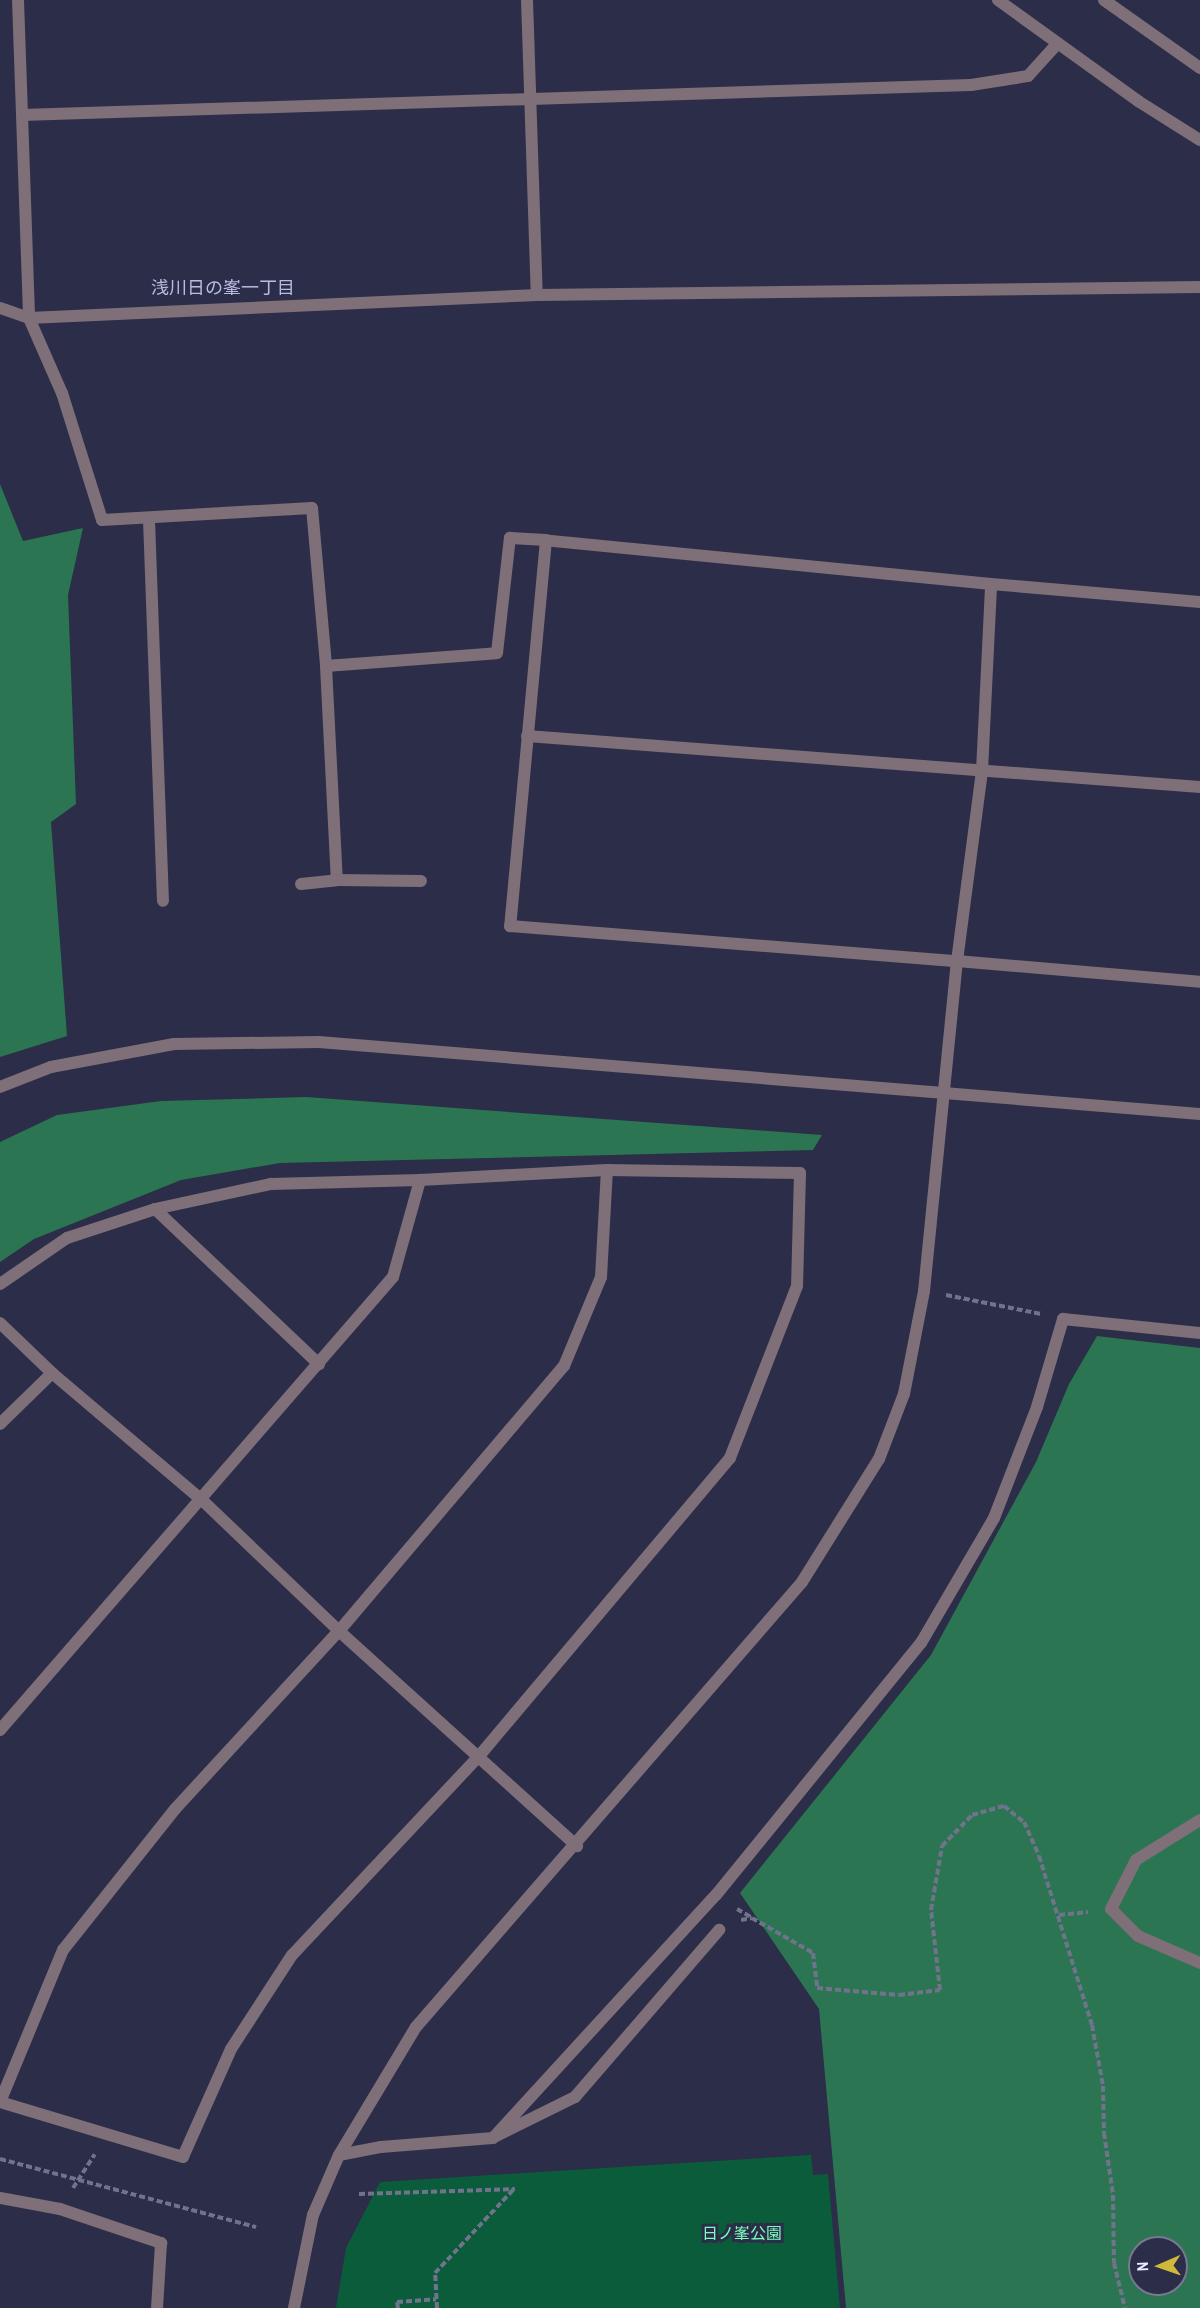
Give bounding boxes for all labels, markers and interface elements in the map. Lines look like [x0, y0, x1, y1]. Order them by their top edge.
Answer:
district label: 浅川日の峯一丁目 [151, 277, 295, 299]
park label: 日ノ峯公園 [702, 2223, 782, 2243]
north arrow [1128, 2236, 1188, 2296]
text: N [1131, 2261, 1153, 2272]

